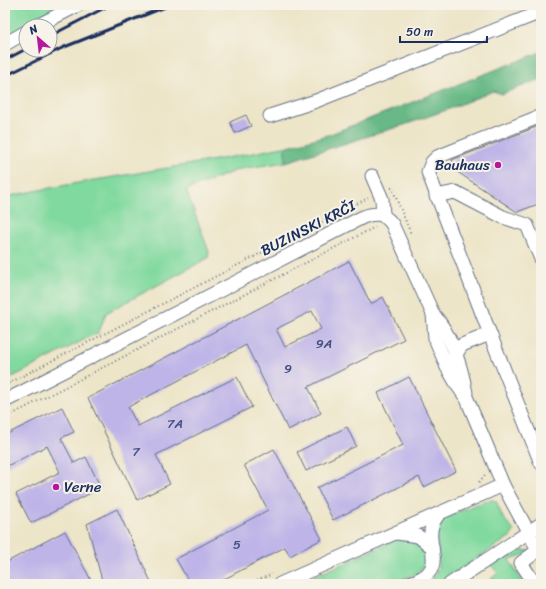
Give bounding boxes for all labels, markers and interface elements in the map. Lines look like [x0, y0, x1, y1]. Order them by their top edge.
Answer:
north arrow [18, 18, 58, 58]
scale bar [400, 18, 487, 44]
text: N [25, 19, 42, 40]
text: 50 m [406, 21, 433, 43]
place label: Bauhaus [435, 152, 490, 178]
marker: Bauhaus [493, 160, 503, 170]
street label: BUZINSKI KRČI [256, 192, 361, 263]
house number: 9A [316, 332, 332, 355]
house number: 9 [284, 357, 292, 380]
house number: 7A [167, 412, 183, 435]
house number: 7 [132, 440, 141, 463]
place label: Verne [64, 474, 102, 500]
marker: Verne [51, 482, 61, 492]
house number: 5 [233, 533, 241, 556]

